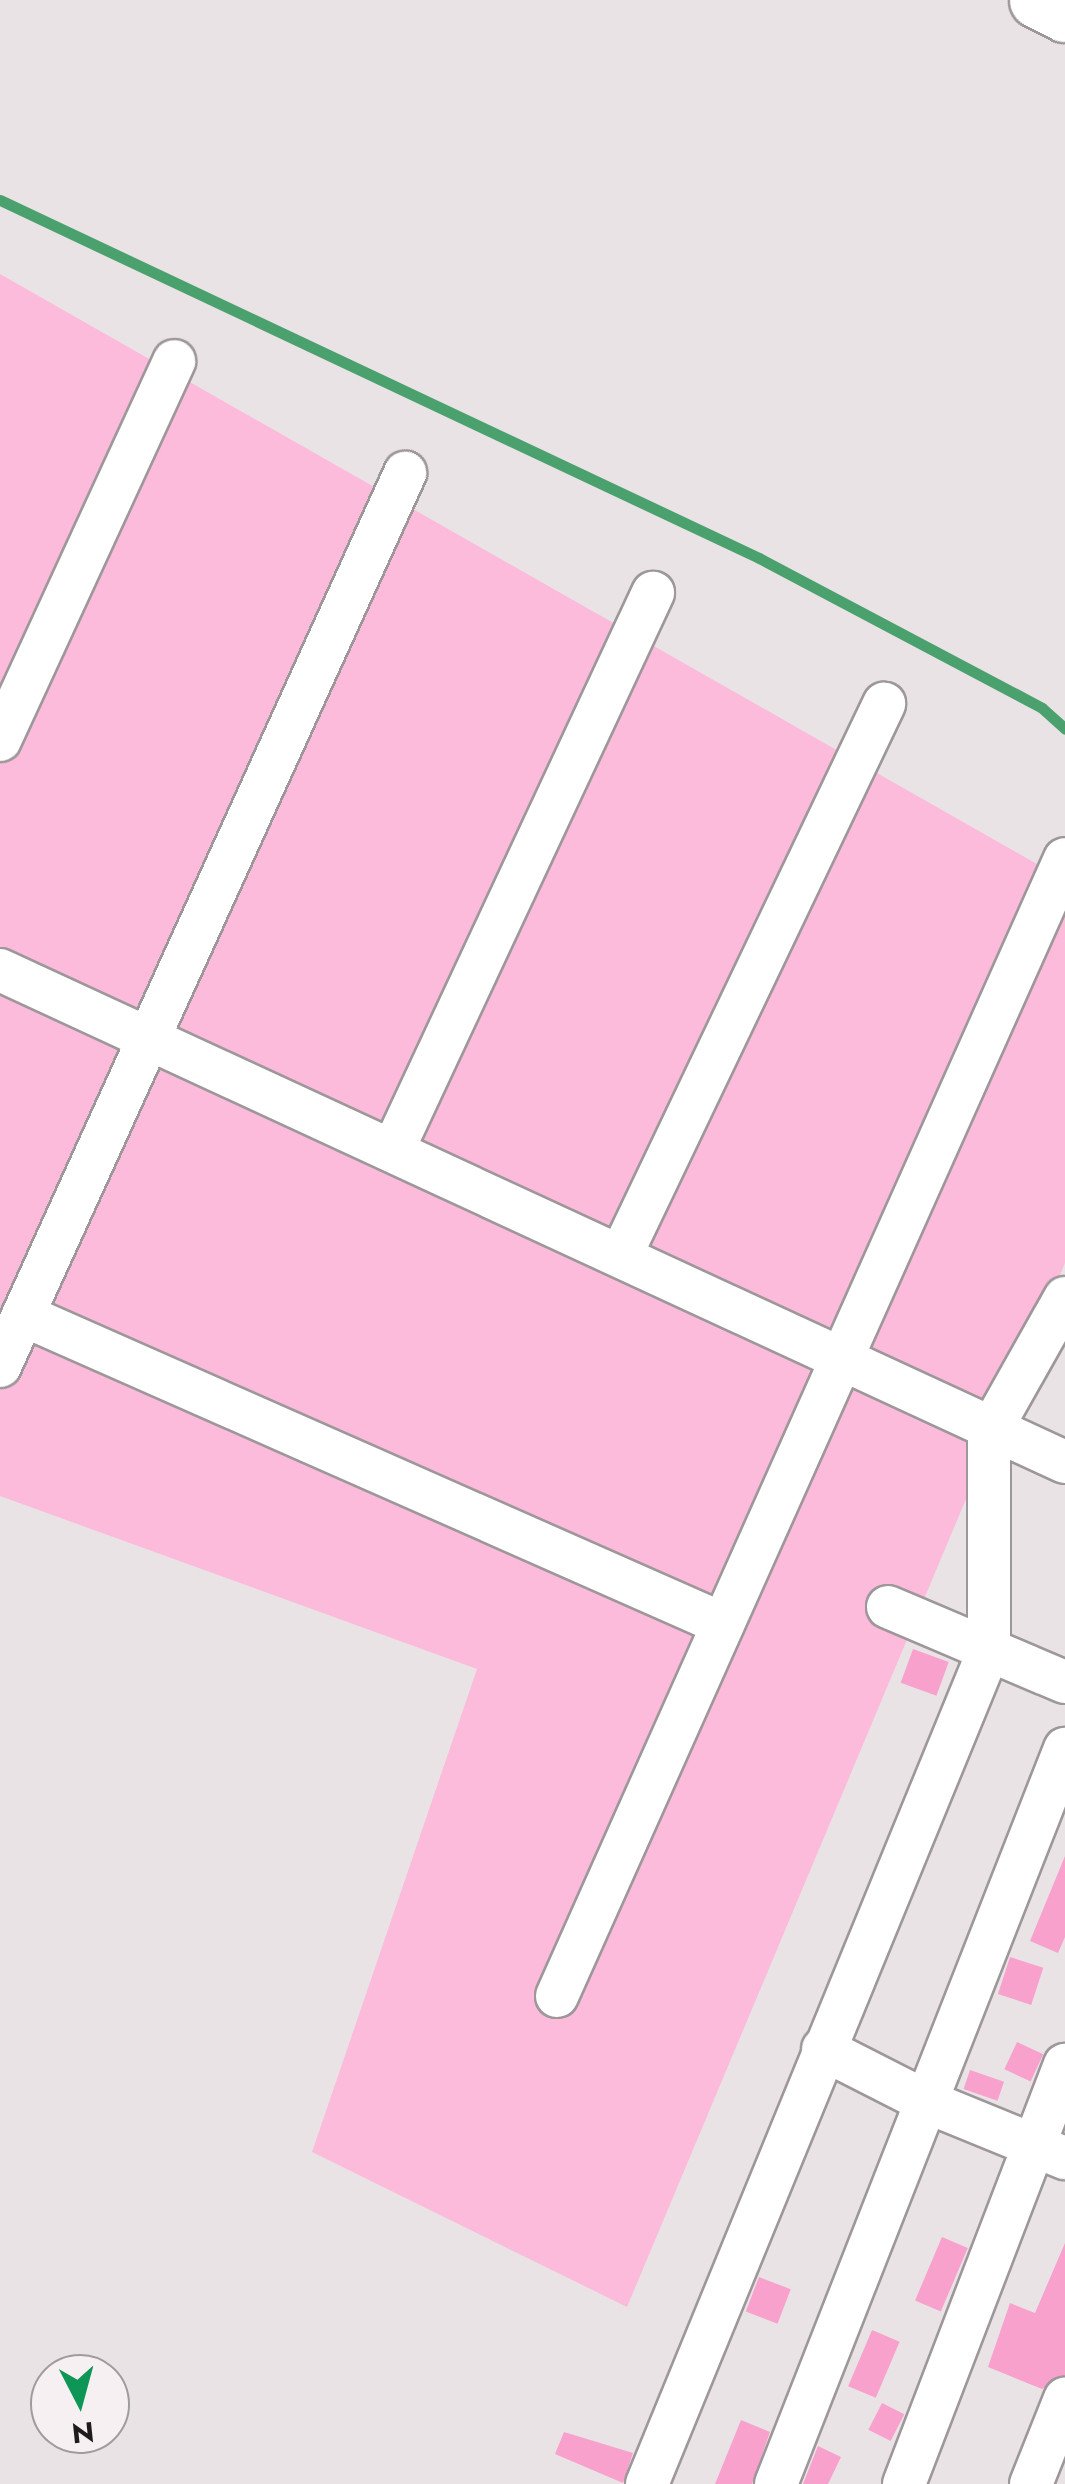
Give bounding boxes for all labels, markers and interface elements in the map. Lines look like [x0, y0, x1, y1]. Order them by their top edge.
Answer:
north arrow [30, 2354, 130, 2454]
text: N [70, 2411, 96, 2454]

